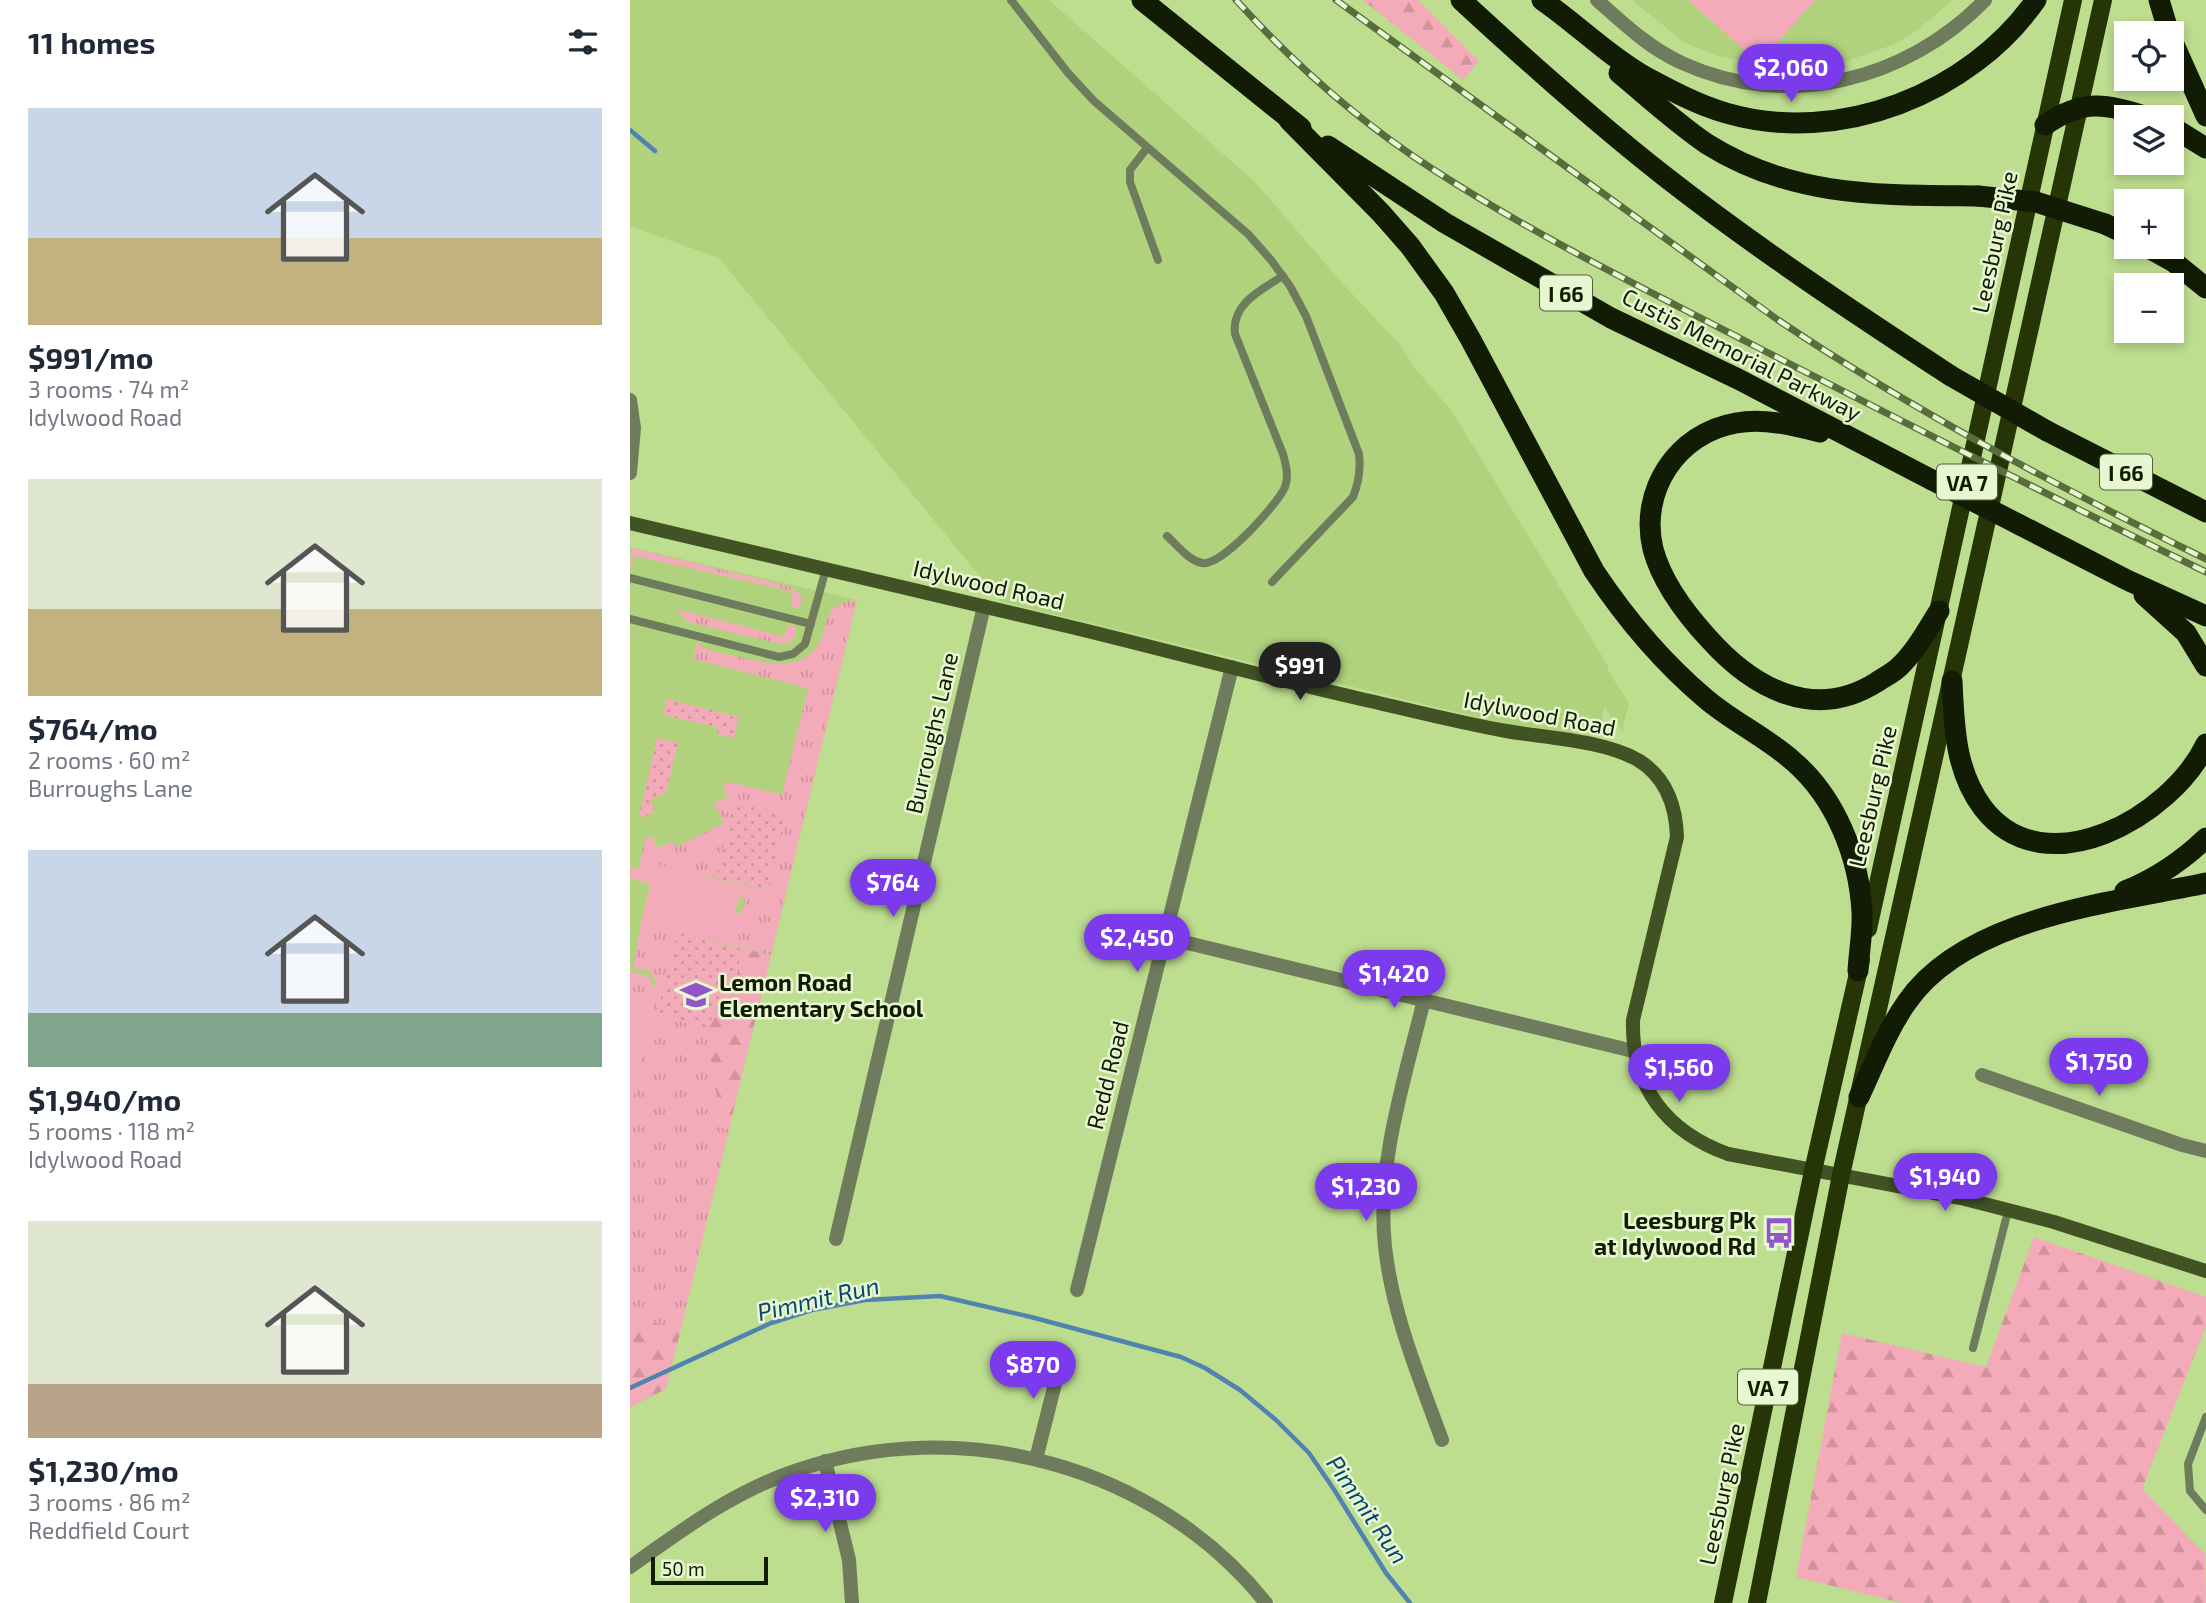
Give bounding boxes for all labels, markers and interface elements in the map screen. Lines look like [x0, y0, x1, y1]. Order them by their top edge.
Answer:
map controls [2114, 21, 2184, 343]
button: locate [2114, 21, 2184, 91]
icon: filters [564, 23, 602, 61]
text: 11 homes [28, 24, 155, 60]
pin: $2,060 [1734, 44, 1848, 104]
text: $2,060 [1754, 53, 1828, 81]
button: layers [2114, 105, 2184, 175]
icon: home [252, 154, 378, 280]
street label: Leesburg Pike [1965, 168, 2023, 316]
button: + [2114, 189, 2184, 259]
button: − [2114, 273, 2184, 343]
road number: I 66 [1540, 276, 1592, 310]
street label: Custis Memorial Parkway [1618, 281, 1866, 427]
text: $991/mo [28, 339, 154, 375]
text: 3 rooms · 74 m² [28, 375, 189, 403]
text: Idylwood Road [28, 403, 182, 431]
road number: I 66 [2100, 454, 2152, 490]
road number: VA 7 [1937, 464, 1997, 500]
icon: home [252, 525, 378, 651]
street label: Idylwood Road [911, 553, 1067, 615]
pin: $991 [1259, 642, 1341, 702]
street label: Burroughs Lane [899, 650, 963, 816]
text: $991 [1275, 651, 1325, 679]
street label: Idylwood Road [1462, 685, 1618, 741]
text: $764/mo [28, 710, 158, 746]
street label: Leesburg Pike [1842, 722, 1902, 870]
text: 2 rooms · 60 m² [28, 746, 190, 774]
text: Burroughs Lane [28, 774, 193, 802]
pin: $764 [852, 860, 934, 919]
text: $764 [866, 868, 920, 896]
icon: home [252, 896, 378, 1022]
pin: $2,450 [1080, 914, 1194, 974]
text: $2,450 [1100, 923, 1174, 951]
pin: $1,420 [1337, 950, 1451, 1010]
text: $1,420 [1358, 959, 1430, 987]
place label: Lemon Road Elementary School [719, 968, 924, 1022]
school or university icon: Lemon Road Elementary School [679, 978, 713, 1012]
street label: Redd Road [1080, 1018, 1134, 1132]
pin: $1,750 [2042, 1038, 2156, 1098]
pin: $1,560 [1622, 1044, 1736, 1104]
text: $1,750 [2065, 1047, 2133, 1075]
text: $1,560 [1644, 1053, 1714, 1081]
text: $1,940/mo [28, 1081, 181, 1117]
text: 5 rooms · 118 m² [28, 1117, 195, 1145]
text: Idylwood Road [28, 1145, 182, 1173]
pin: $1,940 [1888, 1154, 2002, 1213]
text: $1,940 [1909, 1162, 1981, 1190]
pin: $1,230 [1309, 1164, 1423, 1223]
text: $1,230 [1331, 1172, 1401, 1200]
place label: Leesburg Pk at Idylwood Rd [1594, 1206, 1756, 1260]
bus stop icon: Leesburg Pk at Idylwood Rd [1762, 1216, 1796, 1250]
icon: home [252, 1267, 378, 1393]
water label: Pimmit Run [754, 1270, 882, 1326]
pin: $870 [992, 1342, 1074, 1401]
text: $870 [1006, 1350, 1060, 1378]
road number: VA 7 [1738, 1370, 1798, 1404]
street label: Leesburg Pike [1692, 1420, 1750, 1568]
water label: Pimmit Run [1321, 1449, 1415, 1569]
text: $1,230/mo [28, 1452, 179, 1488]
pin: $2,310 [768, 1474, 882, 1534]
text: $2,310 [790, 1483, 860, 1511]
text: 3 rooms · 86 m² [28, 1488, 190, 1516]
text: Reddfield Court [28, 1516, 190, 1544]
scale bar [651, 1554, 768, 1586]
text: 50 m [662, 1557, 705, 1580]

